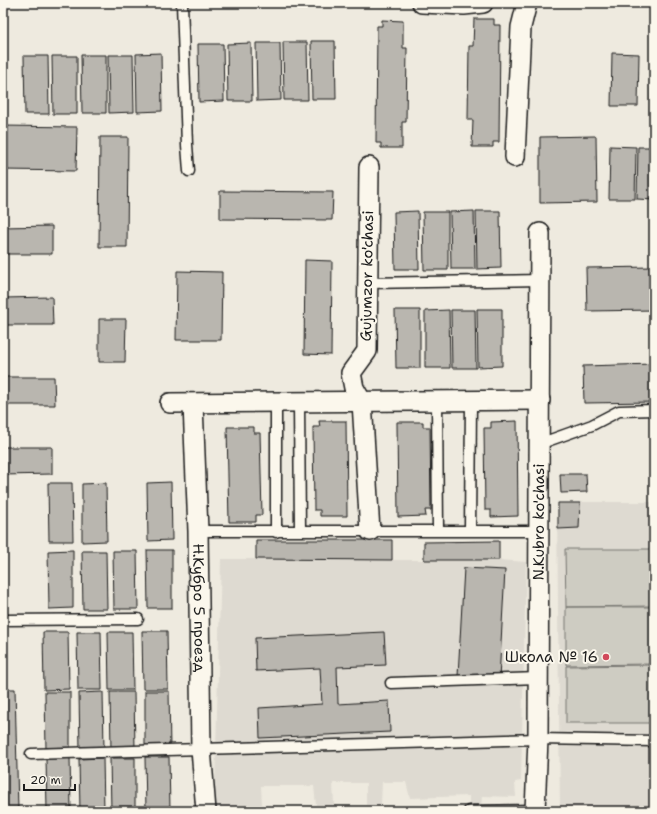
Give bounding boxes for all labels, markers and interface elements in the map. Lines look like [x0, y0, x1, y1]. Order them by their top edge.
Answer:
street label: Gujumzor ko'chasi [356, 210, 378, 342]
street label: N.Kubro ko'chasi [529, 464, 549, 581]
street label: Н.Кубро 5 проезд [188, 543, 210, 673]
place label: Школа № 16 [505, 647, 598, 667]
marker: Школа № 16 [601, 652, 611, 662]
scale bar [24, 766, 75, 792]
text: 20 m [30, 772, 61, 788]

